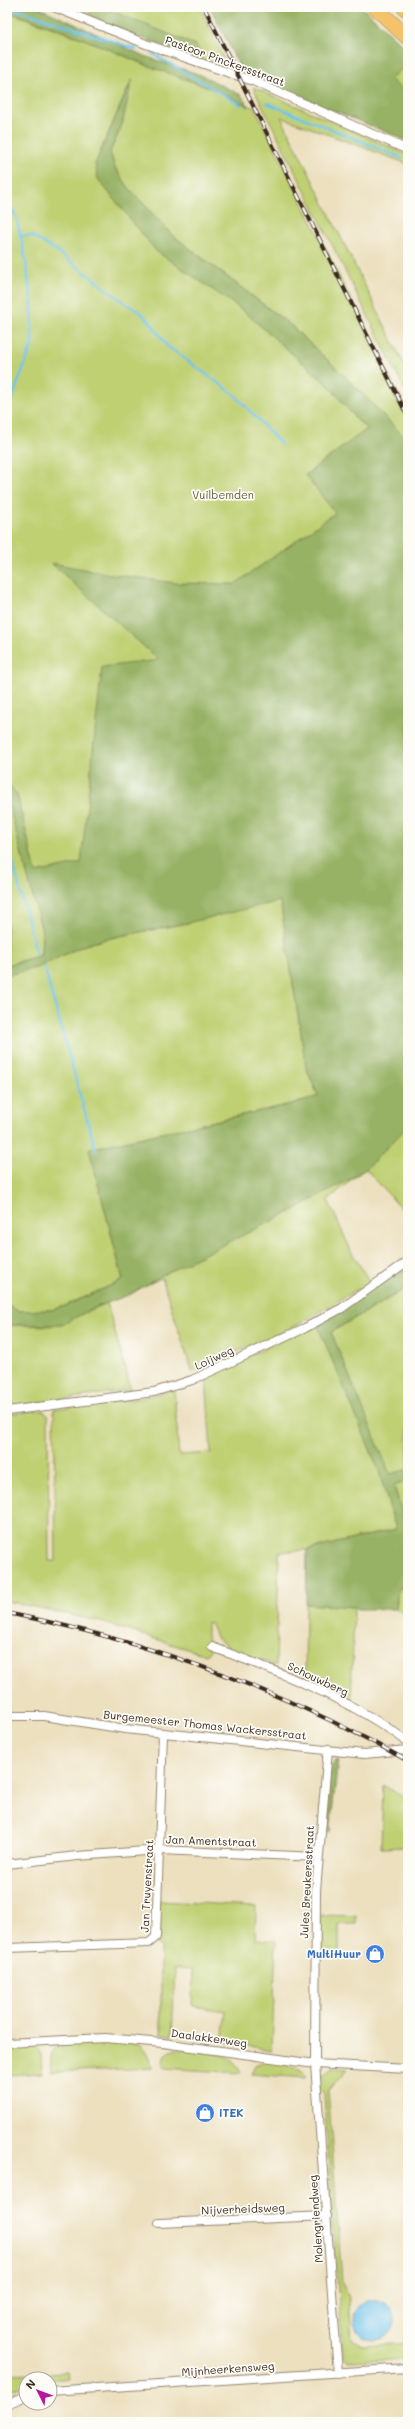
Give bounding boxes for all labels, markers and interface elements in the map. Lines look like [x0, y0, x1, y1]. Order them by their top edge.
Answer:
street label: Pastoor Pinckersstraat [163, 32, 287, 89]
park label: Vuilbemden [192, 487, 254, 502]
street label: Loijweg [192, 1342, 236, 1373]
street label: Schouwberg [285, 1658, 351, 1699]
street label: Burgemeester Thomas Wackersstraat [103, 1706, 307, 1743]
street label: Jules Breukersstraat [296, 1825, 317, 1939]
street label: Jan Amentstraat [165, 1831, 257, 1850]
street label: Jan Truyenstraat [137, 1839, 156, 1933]
shop icon: MultiHuur [364, 1943, 386, 1965]
place label: MultiHuur [307, 1946, 361, 1961]
street label: Daalakkerweg [170, 2025, 248, 2050]
shop icon: iTEK [194, 2102, 216, 2124]
place label: iTEK [219, 2105, 244, 2120]
street label: Molengriendweg [305, 2175, 326, 2263]
street label: Nijverheidsweg [201, 2200, 285, 2217]
street label: Mijnheerkensweg [181, 2358, 275, 2379]
north arrow [18, 2371, 58, 2411]
text: N [22, 2376, 39, 2392]

